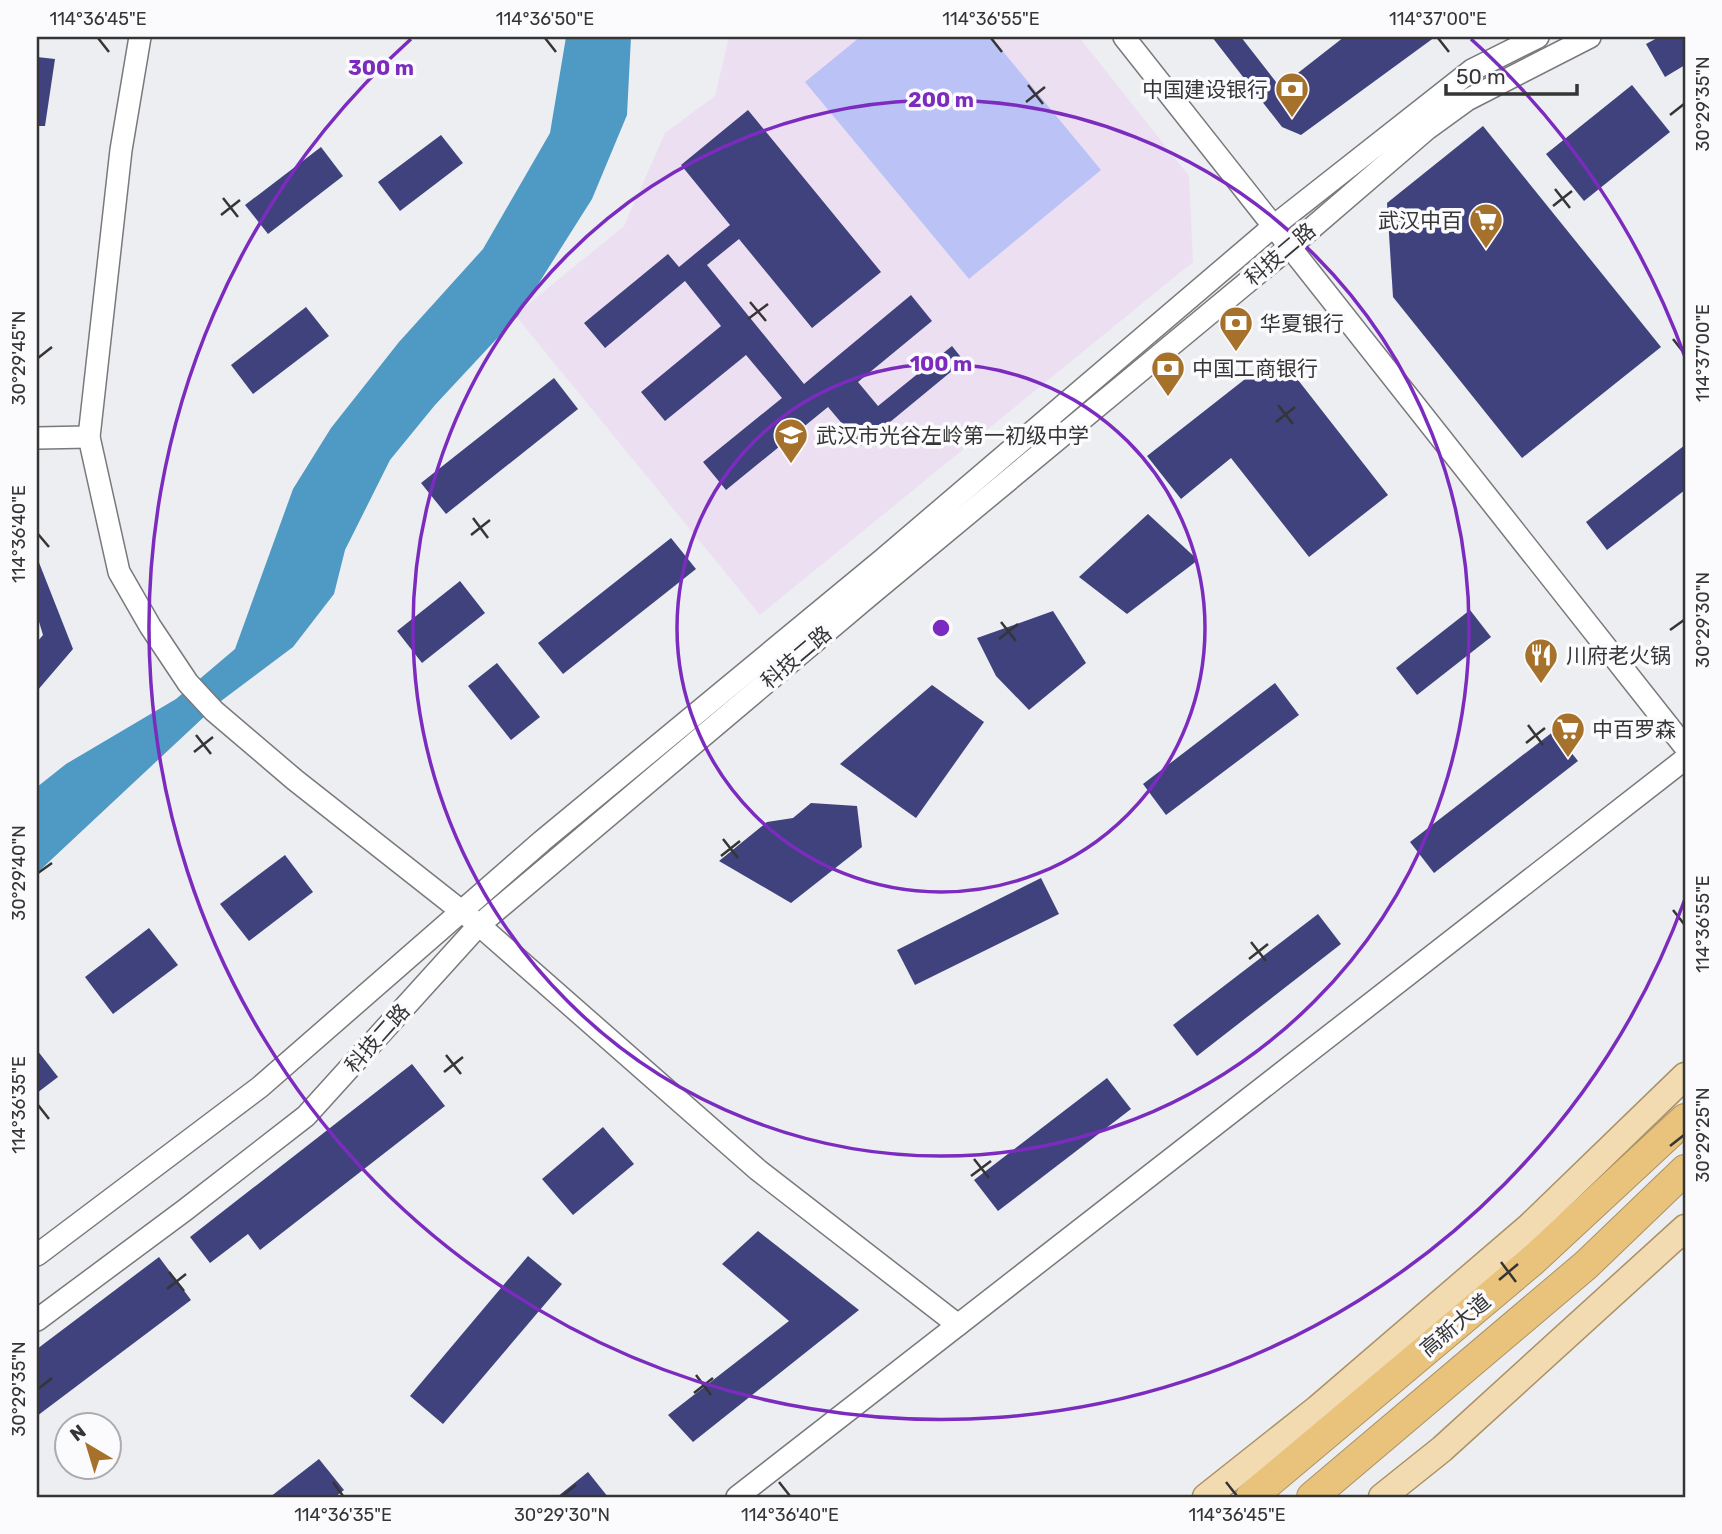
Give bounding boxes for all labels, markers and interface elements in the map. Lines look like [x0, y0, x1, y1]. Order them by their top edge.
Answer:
text: 114°36'45"E [49, 8, 147, 30]
text: 114°36'50"E [496, 8, 594, 30]
text: 114°36'55"E [942, 8, 1040, 30]
text: 114°37'00"E [1389, 8, 1487, 30]
scale bar [1446, 52, 1577, 96]
text: 300 m [348, 55, 414, 80]
text: 30°29'35"N [1692, 56, 1714, 152]
text: 50 m [1456, 64, 1506, 89]
bank icon: 中国建设银行 [1273, 70, 1311, 119]
place label: 中国建设银行 [1142, 77, 1268, 102]
text: 200 m [908, 87, 974, 112]
supermarket icon: 武汉中百 [1467, 201, 1505, 250]
place label: 武汉中百 [1378, 208, 1462, 233]
street label: 科技二路 [1240, 217, 1320, 291]
bank icon: 华夏银行 [1217, 304, 1255, 353]
text: 114°37'00"E [1692, 304, 1714, 402]
text: 30°29'45"N [8, 311, 30, 405]
place label: 华夏银行 [1260, 311, 1344, 336]
bank icon: 中国工商银行 [1149, 349, 1187, 398]
text: 100 m [910, 351, 972, 376]
place label: 中国工商银行 [1192, 356, 1318, 381]
school or university icon: 武汉市光谷左岭第一初级中学 [772, 416, 810, 465]
place label: 武汉市光谷左岭第一初级中学 [816, 423, 1089, 448]
text: 114°36'40"E [8, 485, 30, 583]
text: 30°29'30"N [1692, 572, 1714, 668]
centre of rings [929, 616, 953, 640]
street label: 科技二路 [756, 620, 836, 694]
restaurant icon: 川府老火锅 [1522, 636, 1560, 685]
place label: 川府老火锅 [1566, 643, 1671, 668]
supermarket icon: 中百罗森 [1549, 710, 1587, 759]
place label: 中百罗森 [1592, 717, 1676, 742]
text: 30°29'40"N [8, 825, 30, 921]
text: 114°36'55"E [1692, 875, 1714, 973]
street label: 科技二路 [340, 998, 414, 1078]
text: 114°36'35"E [8, 1056, 30, 1154]
text: 30°29'25"N [1692, 1088, 1714, 1182]
street label: 高新大道 [1415, 1288, 1495, 1362]
text: 30°29'35"N [8, 1341, 30, 1437]
north arrow [52, 1412, 122, 1482]
text: N [65, 1420, 90, 1446]
text: 114°36'35"E [294, 1504, 392, 1526]
text: 30°29'30"N [514, 1504, 610, 1526]
text: 114°36'40"E [741, 1504, 839, 1526]
text: 114°36'45"E [1188, 1504, 1286, 1526]

